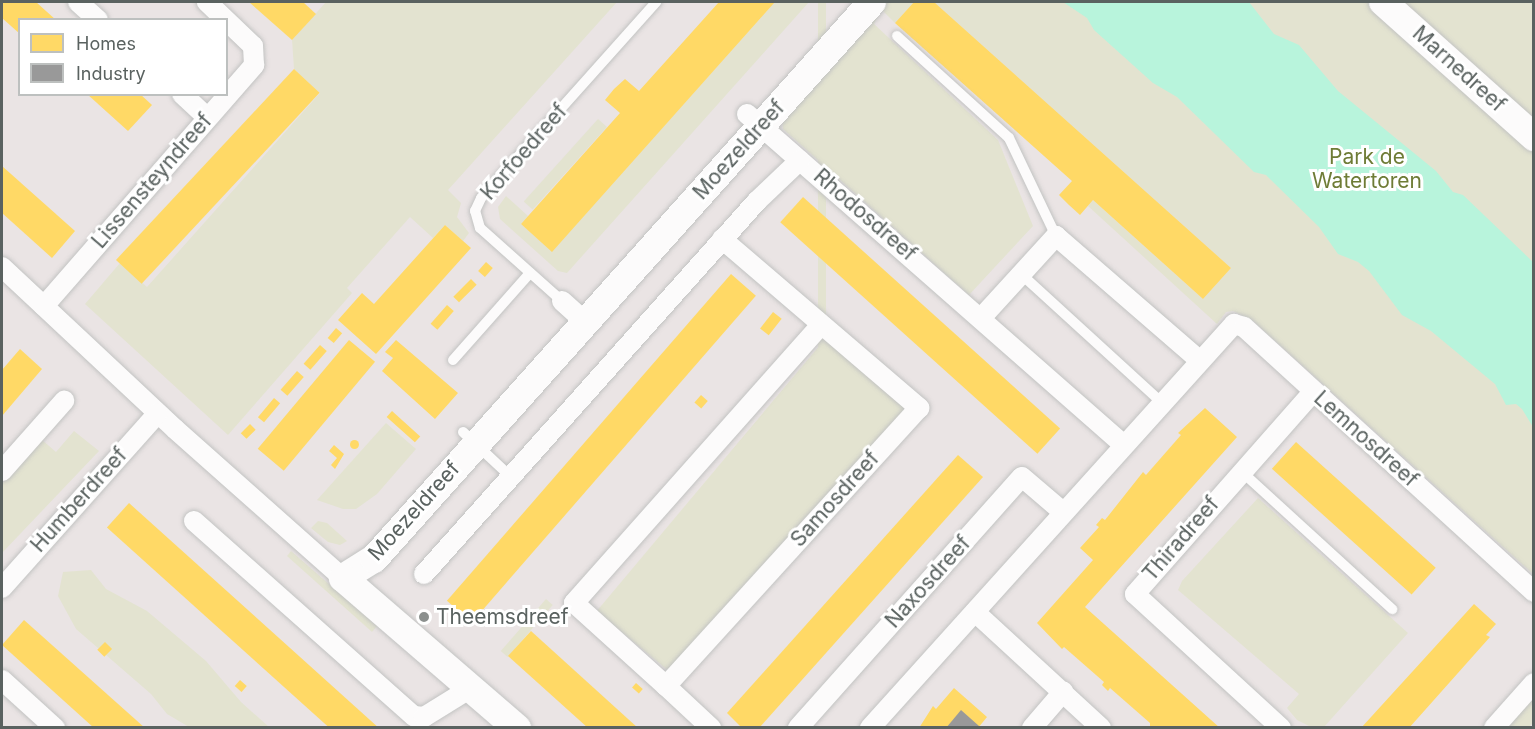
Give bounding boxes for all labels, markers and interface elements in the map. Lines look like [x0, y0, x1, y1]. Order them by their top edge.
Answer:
legend [18, 18, 228, 96]
street label: Marnedreef [1407, 21, 1511, 117]
text: Homes [76, 33, 136, 54]
text: Industry [76, 63, 146, 84]
street label: Moezeldreef [688, 95, 790, 205]
street label: Korfoedreef [476, 99, 572, 205]
street label: Lissensteyndreef [87, 108, 217, 254]
park label: Park de Watertoren [1312, 144, 1422, 194]
street label: Rhodosdreef [809, 164, 921, 266]
street label: Lemnosdreef [1309, 386, 1423, 492]
street label: Humberdreef [26, 443, 132, 557]
street label: Samosdreef [785, 446, 885, 552]
street label: Moezeldreef [363, 456, 465, 566]
street label: Thiradreef [1138, 492, 1224, 586]
street label: Naxosdreef [880, 531, 976, 633]
place label: Theemsdreef [436, 604, 569, 630]
marker: Theemsdreef [417, 610, 431, 624]

